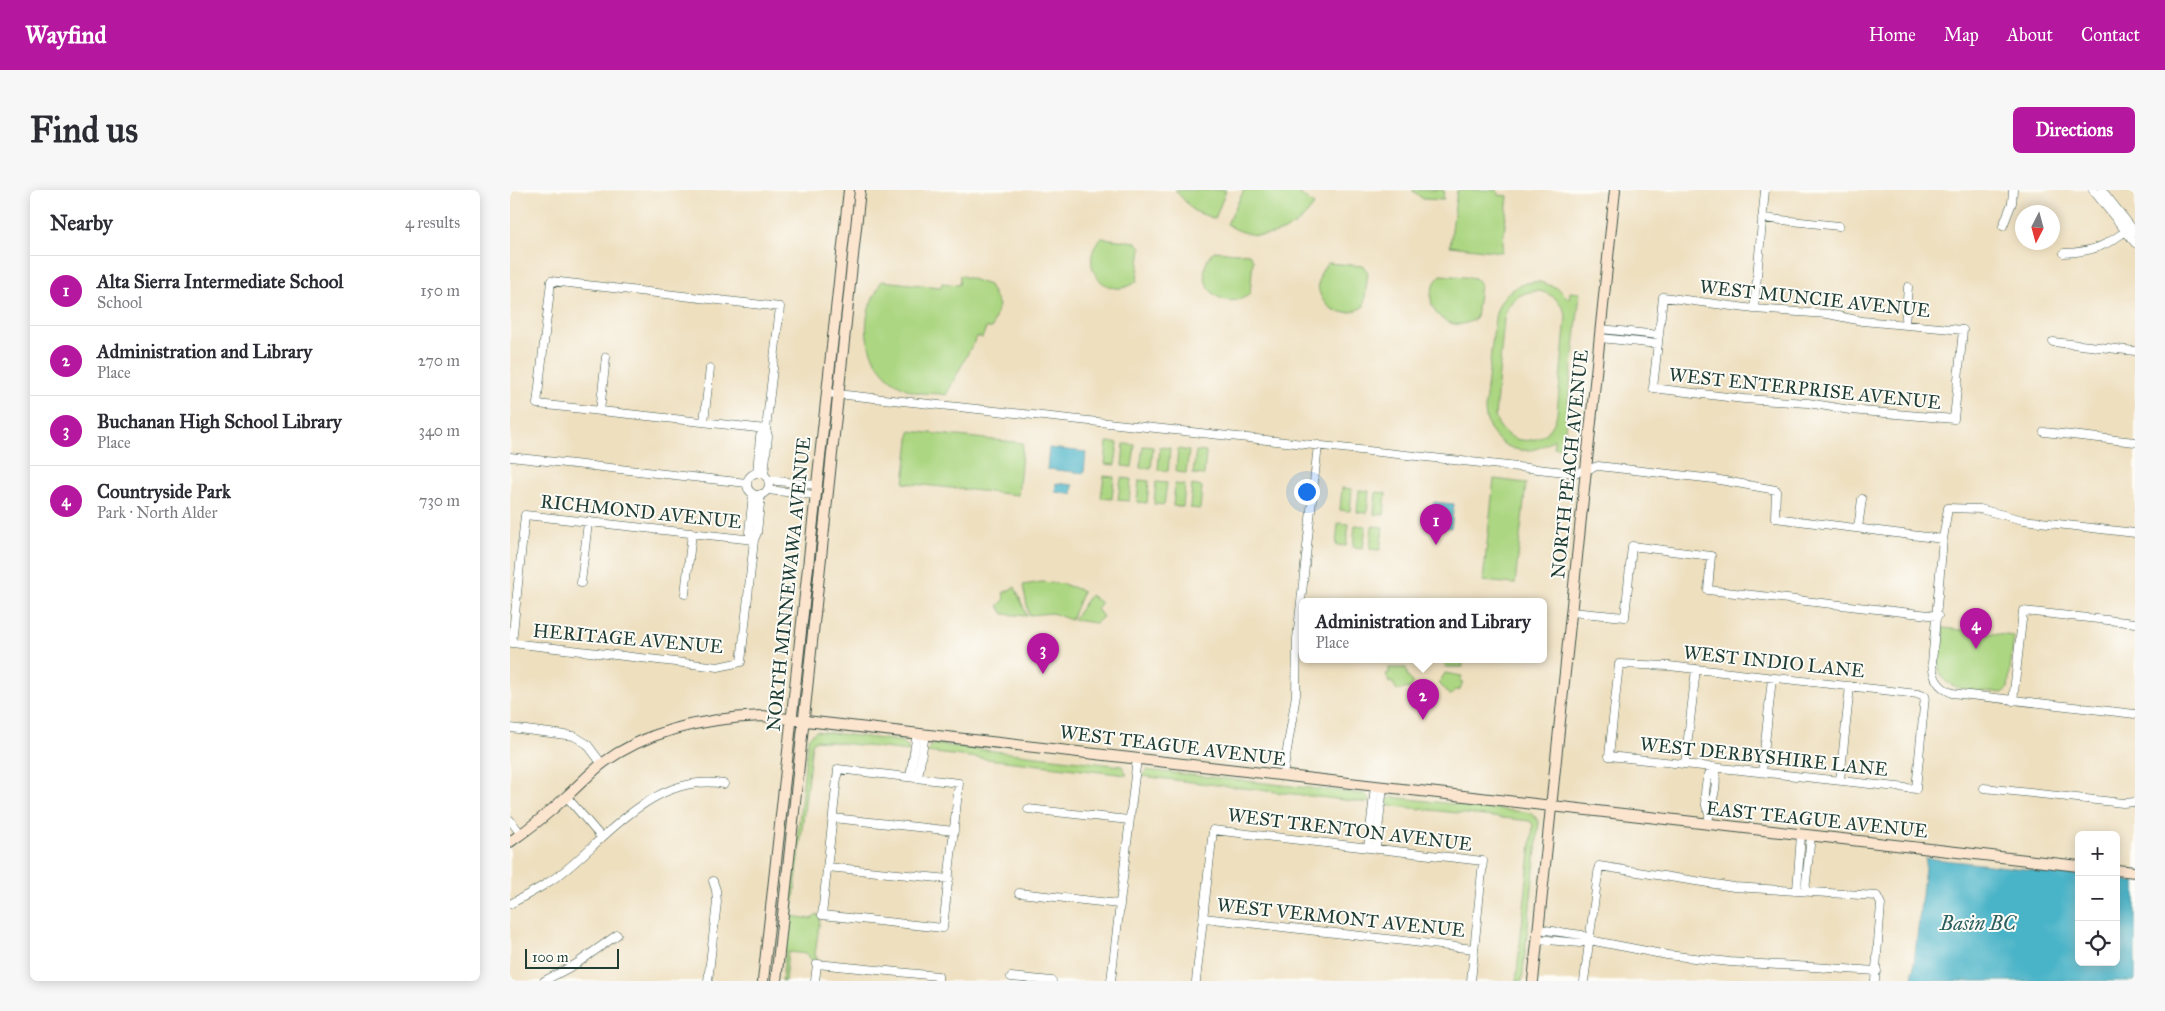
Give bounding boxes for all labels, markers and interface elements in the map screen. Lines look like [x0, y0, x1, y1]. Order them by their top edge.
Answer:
text: Wayfind [25, 20, 107, 50]
text: Home [1869, 24, 1916, 46]
text: Map [1944, 24, 1979, 46]
text: About [2007, 24, 2053, 46]
text: Contact [2081, 24, 2140, 46]
button: Directions [2013, 107, 2135, 153]
text: Find us [30, 109, 138, 152]
north arrow [2015, 205, 2060, 250]
text: Nearby [50, 210, 113, 236]
text: 4 results [405, 213, 460, 232]
text: Alta Sierra Intermediate School [97, 270, 343, 293]
street label: WEST MUNCIE AVENUE [1698, 275, 1932, 322]
text: 1 [63, 281, 69, 300]
text: 150 m [420, 281, 460, 300]
text: School [97, 293, 142, 312]
text: Administration and Library [97, 340, 312, 363]
street label: NORTH PEACH AVENUE [1546, 348, 1593, 580]
text: 2 [62, 351, 70, 370]
text: 270 m [418, 351, 460, 370]
text: Place [97, 363, 131, 382]
street label: WEST ENTERPRISE AVENUE [1668, 363, 1942, 414]
text: Buchanan High School Library [97, 410, 342, 433]
text: 3 [63, 421, 69, 440]
text: 340 m [418, 421, 460, 440]
text: Place [97, 433, 131, 452]
street label: NORTH MINNEWAWA AVENUE [762, 435, 815, 733]
your location [1294, 479, 1320, 505]
text: Countryside Park [97, 480, 231, 503]
street label: RICHMOND AVENUE [539, 489, 743, 534]
text: 4 [62, 491, 70, 510]
text: 730 m [419, 491, 460, 510]
text: Park · North Alder [97, 503, 217, 522]
pin: 1 [1420, 504, 1452, 545]
popup [1299, 598, 1547, 663]
pin: 4 [1960, 608, 1992, 649]
text: Administration and Library [1315, 610, 1531, 633]
street label: HERITAGE AVENUE [532, 619, 724, 658]
pin: 3 [1027, 633, 1059, 674]
text: Place [1315, 633, 1349, 652]
street label: WEST INDIO LANE [1682, 641, 1866, 683]
pin: 2 [1407, 679, 1439, 720]
street label: WEST TEAGUE AVENUE [1058, 720, 1288, 771]
street label: WEST DERBYSHIRE LANE [1639, 732, 1890, 781]
street label: EAST TEAGUE AVENUE [1705, 796, 1929, 843]
street label: WEST TRENTON AVENUE [1226, 803, 1474, 856]
map controls [2075, 831, 2120, 966]
button: + [2075, 831, 2120, 876]
button: − [2075, 876, 2120, 921]
street label: WEST VERMONT AVENUE [1216, 893, 1467, 942]
water label: Basin BC [1939, 911, 2018, 935]
button: locate [2075, 921, 2120, 966]
scale bar [525, 946, 619, 969]
text: 100 m [532, 949, 569, 966]

